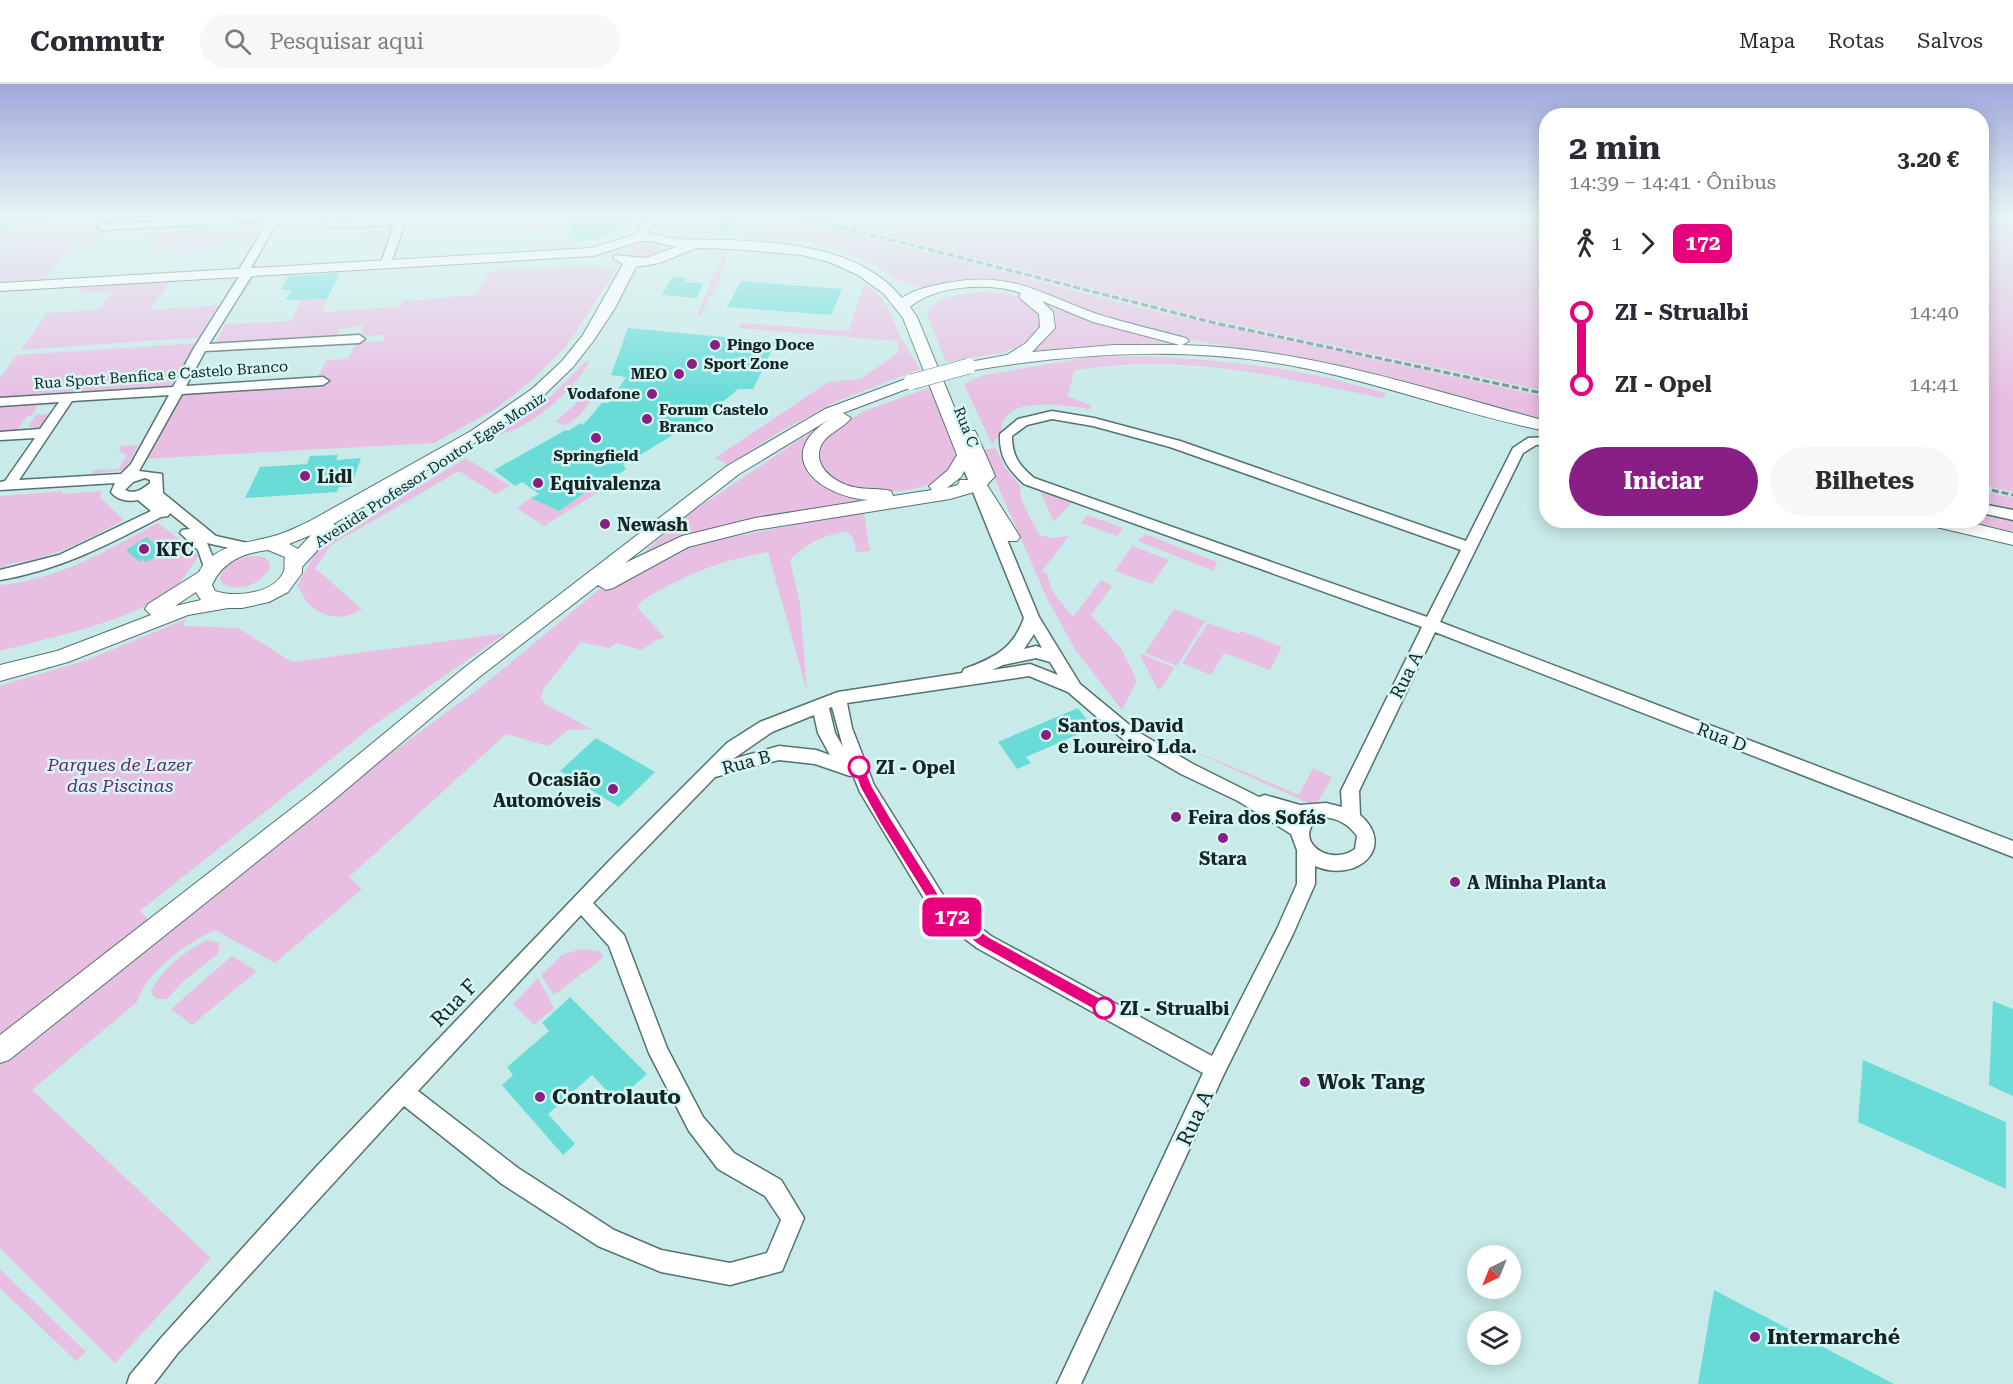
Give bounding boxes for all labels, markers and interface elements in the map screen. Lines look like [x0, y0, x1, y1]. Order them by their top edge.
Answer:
search box [200, 14, 620, 68]
text: Commutr [30, 25, 164, 58]
icon: search [221, 25, 254, 58]
text: Pesquisar aqui [269, 29, 424, 54]
text: Mapa [1739, 29, 1795, 53]
text: Rotas [1828, 29, 1884, 53]
text: Salvos [1917, 29, 1983, 53]
text: 2 min [1569, 128, 1661, 167]
text: 3.20 € [1897, 147, 1959, 172]
text: 14:39 – 14:41 · Ônibus [1569, 170, 1776, 194]
icon: walk [1569, 227, 1602, 260]
icon: forward [1631, 227, 1664, 260]
text: 1 [1611, 231, 1622, 255]
text: 172 [1685, 231, 1720, 255]
text: ZI - Strualbi [1615, 300, 1749, 325]
text: 14:40 [1909, 300, 1959, 324]
place label: Pingo Doce [727, 336, 814, 354]
marker: Pingo Doce [708, 338, 722, 352]
place label: Sport Zone [704, 355, 789, 373]
street label: Rua Sport Benfica e Castelo Branco [33, 357, 289, 393]
marker: Sport Zone [685, 357, 699, 371]
place label: MEO [631, 365, 667, 383]
marker: MEO [672, 367, 686, 381]
text: ZI - Opel [1615, 372, 1712, 397]
text: 14:41 [1909, 372, 1959, 396]
place label: Vodafone [567, 385, 640, 403]
marker: Vodafone [645, 387, 659, 401]
street label: Avenida Professor Doutor Egas Moniz [311, 389, 549, 551]
place label: Forum Castelo Branco [659, 401, 769, 436]
street label: Rua C [950, 404, 982, 450]
marker: Forum Castelo Branco [640, 412, 654, 426]
marker: Springfield [589, 431, 603, 445]
place label: Springfield [553, 447, 639, 465]
button: Iniciar [1569, 447, 1758, 516]
button: Bilhetes [1770, 447, 1959, 516]
place label: Lidl [317, 466, 352, 487]
marker: Lidl [298, 469, 312, 483]
place label: Equivalenza [550, 473, 661, 494]
marker: Equivalenza [531, 476, 545, 490]
place label: Newash [617, 514, 688, 535]
marker: Newash [598, 517, 612, 531]
place label: KFC [156, 539, 194, 560]
marker: KFC [137, 542, 151, 556]
street label: Rua A [1385, 647, 1427, 702]
place label: Santos, David e Loureiro Lda. [1058, 715, 1197, 757]
street label: Rua D [1694, 718, 1750, 756]
marker: Santos, David e Loureiro Lda. [1039, 728, 1053, 742]
street label: Rua B [719, 745, 773, 779]
park label: Parques de Lazer das Piscinas [46, 754, 193, 796]
marker: ZI - Opel [848, 756, 870, 778]
place label: ZI - Opel [876, 757, 955, 778]
place label: Ocasião Automóveis [493, 769, 601, 811]
marker: Ocasião Automóveis [606, 782, 620, 796]
place label: Feira dos Sofás [1188, 807, 1326, 828]
marker: Feira dos Sofás [1169, 810, 1183, 824]
marker: Stara [1216, 831, 1230, 845]
place label: Stara [1199, 848, 1247, 869]
place label: A Minha Planta [1467, 872, 1606, 893]
marker: A Minha Planta [1448, 875, 1462, 889]
line badge: 172 [918, 898, 986, 936]
text: 172 [934, 905, 970, 929]
street label: Rua F [426, 974, 482, 1032]
marker: ZI - Strualbi [1093, 997, 1115, 1019]
place label: ZI - Strualbi [1120, 998, 1229, 1019]
place label: Wok Tang [1317, 1070, 1425, 1094]
marker: Wok Tang [1298, 1075, 1312, 1089]
place label: Controlauto [552, 1085, 681, 1109]
street label: Rua A [1172, 1086, 1218, 1150]
marker: Controlauto [533, 1090, 547, 1104]
north arrow [1467, 1245, 1521, 1299]
map controls [1467, 1245, 1521, 1365]
button: layers [1467, 1311, 1521, 1365]
place label: Intermarché [1767, 1325, 1900, 1349]
marker: Intermarché [1748, 1330, 1762, 1344]

